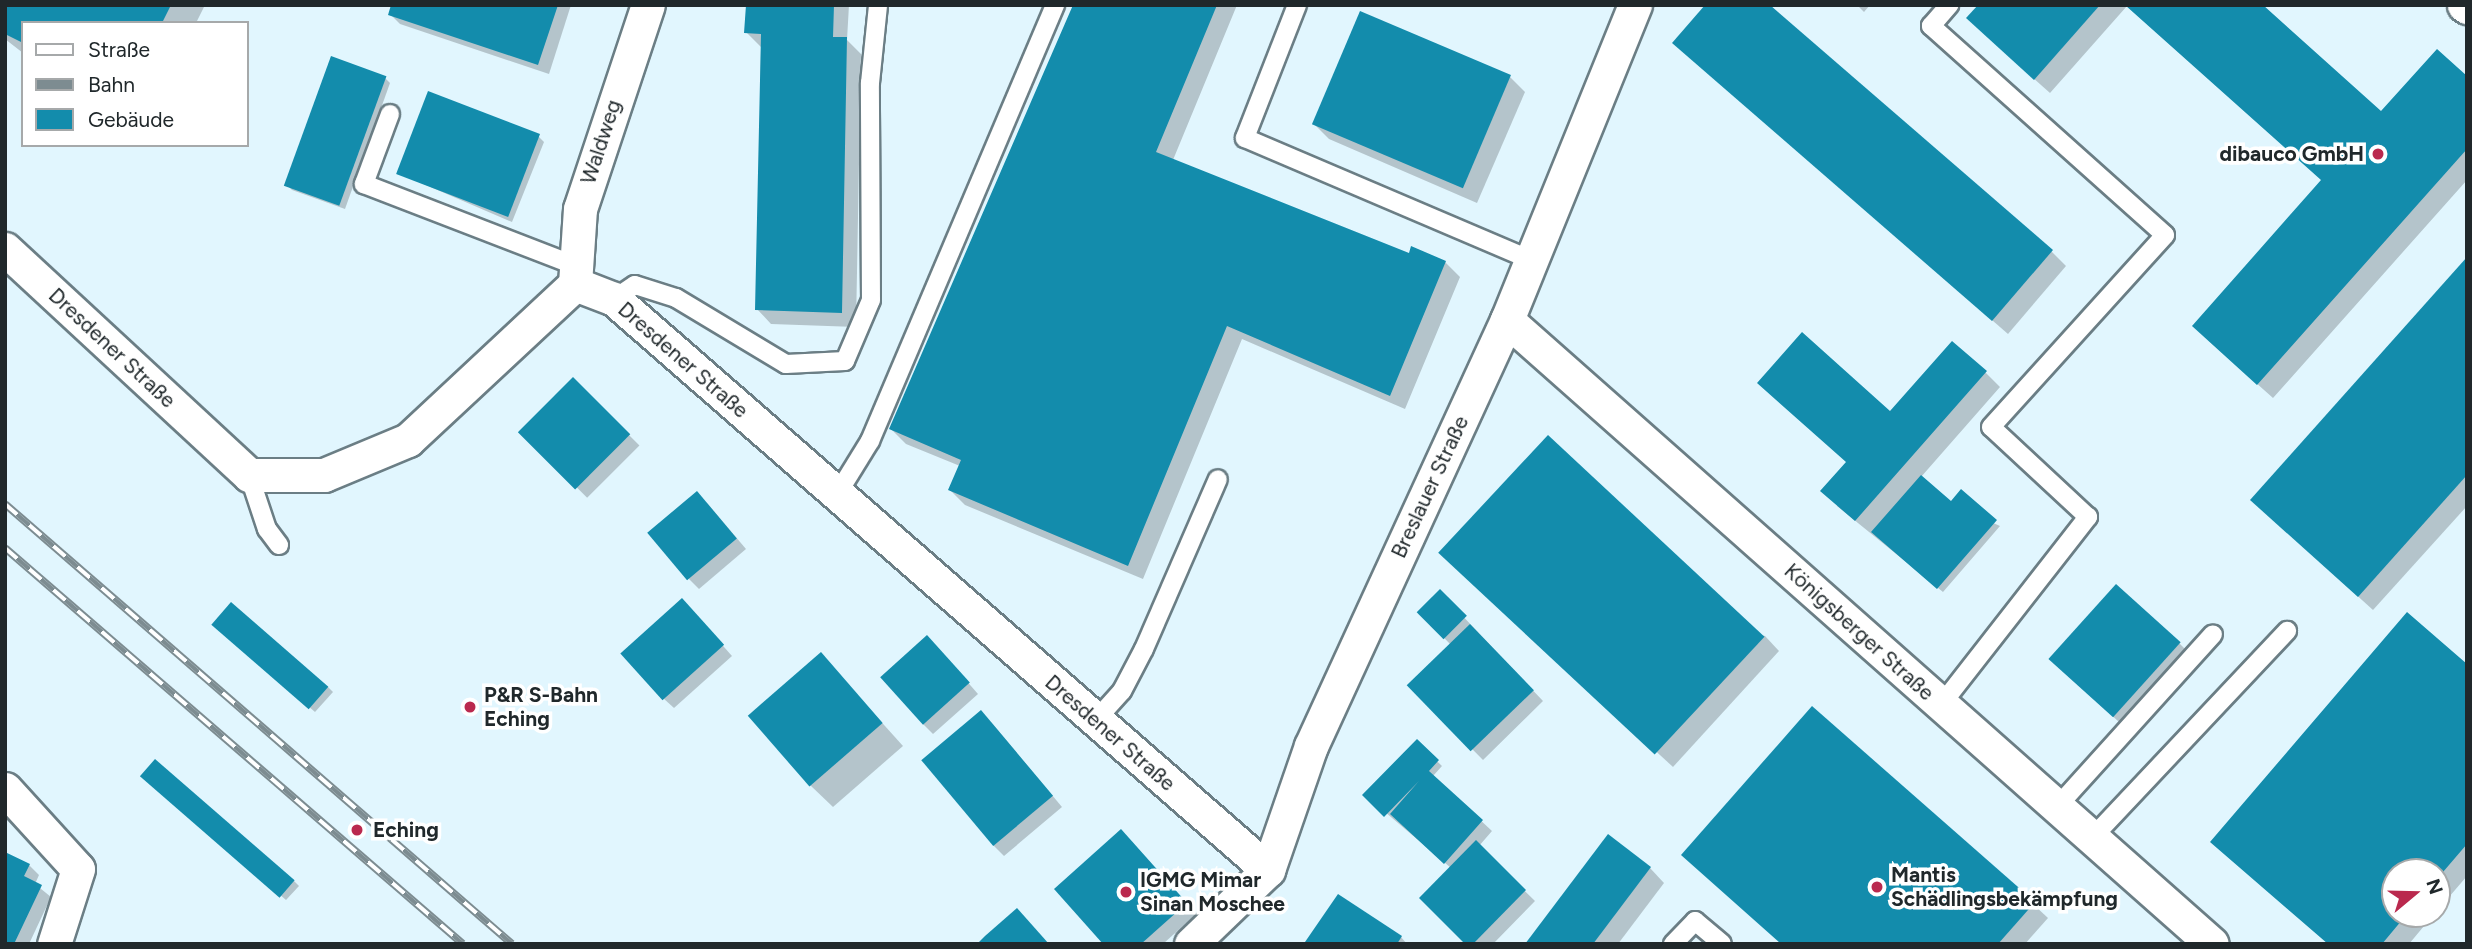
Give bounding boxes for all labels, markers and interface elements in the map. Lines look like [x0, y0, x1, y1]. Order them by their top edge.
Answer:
legend [21, 21, 248, 147]
text: Straße [88, 37, 150, 62]
text: Bahn [88, 72, 135, 97]
street label: Waldweg [576, 97, 626, 187]
text: Gebäude [88, 107, 174, 132]
place label: dibauco GmbH [2220, 141, 2364, 167]
marker: dibauco GmbH [2370, 146, 2386, 162]
street label: Dresdener Straße [43, 283, 181, 413]
street label: Dresdener Straße [613, 297, 753, 423]
street label: Breslauer Straße [1386, 412, 1474, 562]
street label: Königsberger Straße [1779, 558, 1939, 706]
street label: Dresdener Straße [1040, 670, 1180, 796]
place label: P&R S-Bahn Eching [484, 682, 598, 732]
marker: P&R S-Bahn Eching [462, 699, 478, 715]
place label: Eching [373, 817, 439, 843]
marker: Eching [347, 820, 367, 840]
north arrow [2381, 858, 2451, 928]
place label: Mantis Schädlingsbekämpfung [1891, 862, 2118, 912]
place label: IGMG Mimar Sinan Moschee [1140, 867, 1285, 917]
text: N [2421, 876, 2448, 897]
marker: Mantis Schädlingsbekämpfung [1869, 879, 1885, 895]
marker: IGMG Mimar Sinan Moschee [1118, 884, 1134, 900]

